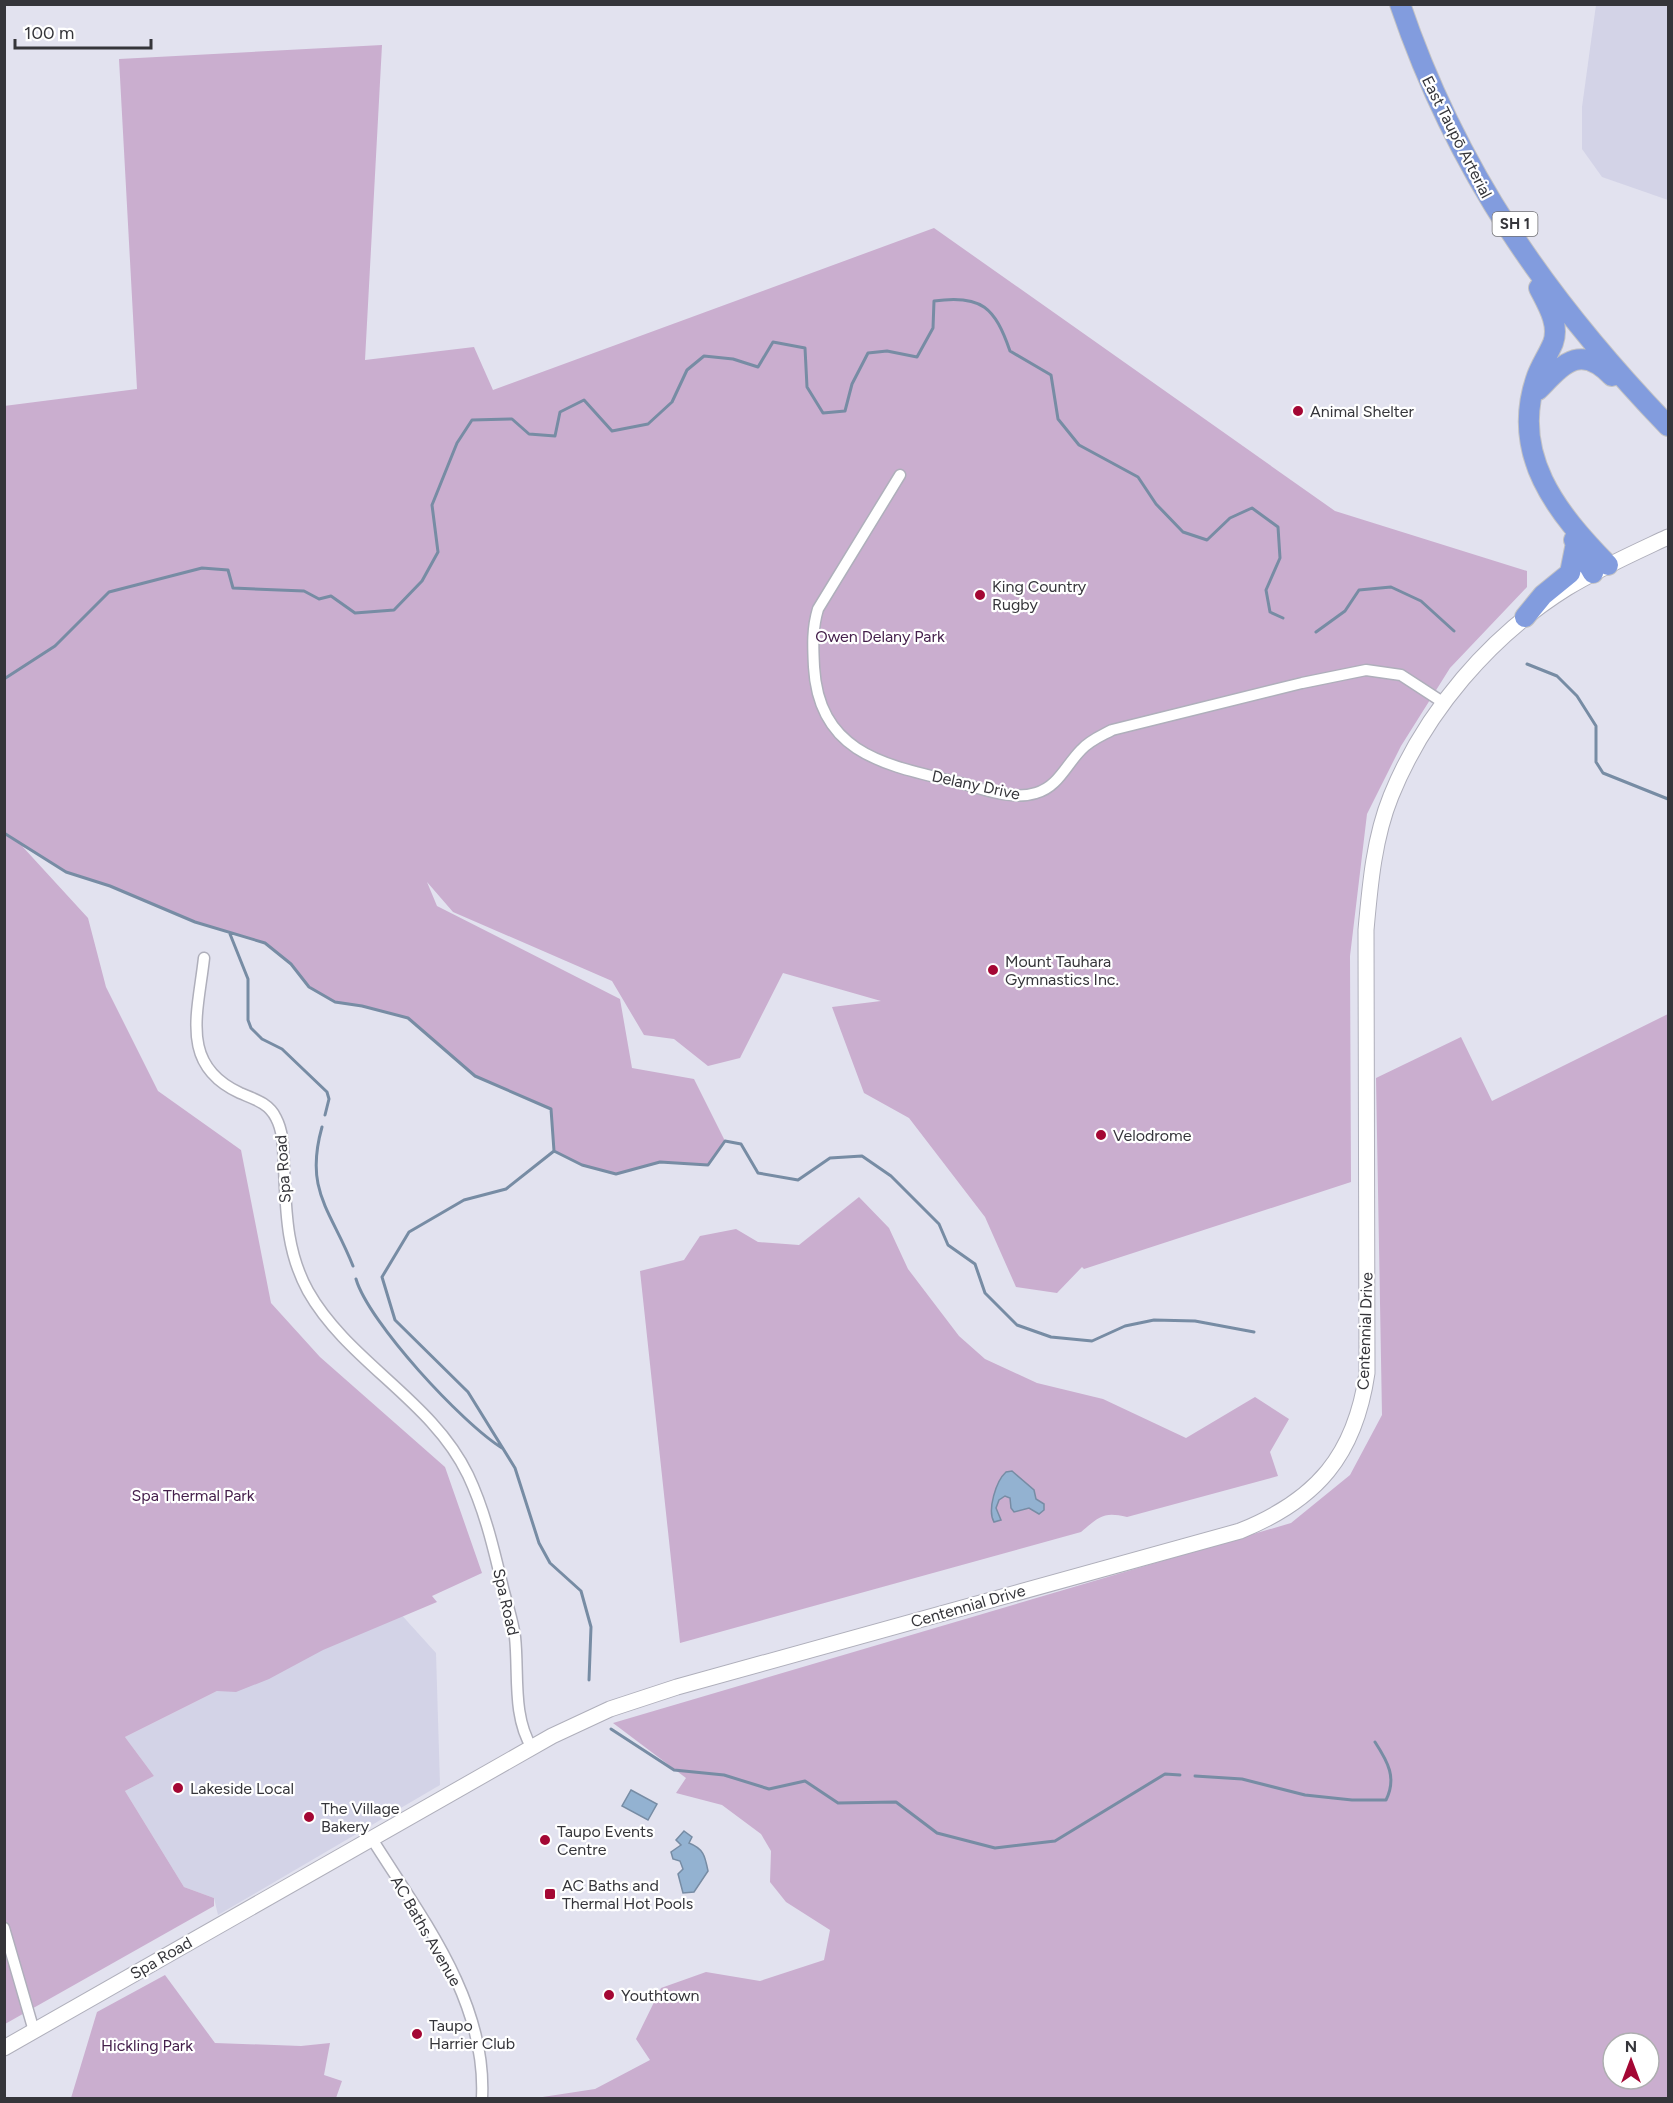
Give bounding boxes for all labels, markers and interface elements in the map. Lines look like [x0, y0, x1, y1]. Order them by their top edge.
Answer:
scale bar [15, 12, 152, 50]
text: 100 m [24, 22, 74, 44]
street label: East Taupō Arterial [1418, 73, 1496, 201]
road number: SH 1 [1492, 212, 1538, 236]
place label: Animal Shelter [1310, 402, 1414, 421]
marker: Animal Shelter [1291, 404, 1305, 418]
place label: King Country Rugby [992, 577, 1087, 614]
marker: King Country Rugby [973, 588, 987, 602]
park label: Owen Delany Park [815, 627, 945, 646]
street label: Delany Drive [930, 766, 1022, 804]
place label: Mount Tauhara Gymnastics Inc. [1005, 952, 1119, 989]
marker: Mount Tauhara Gymnastics Inc. [986, 963, 1000, 977]
place label: Velodrome [1113, 1126, 1192, 1145]
marker: Velodrome [1094, 1128, 1108, 1142]
street label: Spa Road [271, 1134, 295, 1204]
street label: Centennial Drive [1353, 1271, 1377, 1390]
park label: Spa Thermal Park [132, 1486, 255, 1505]
street label: Spa Road [489, 1567, 523, 1637]
street label: Centennial Drive [909, 1581, 1028, 1631]
place label: Lakeside Local [190, 1779, 294, 1798]
marker: Lakeside Local [171, 1781, 185, 1795]
place label: The Village Bakery [321, 1799, 400, 1836]
marker: The Village Bakery [302, 1810, 316, 1824]
place label: Taupo Events Centre [557, 1822, 653, 1859]
marker: Taupo Events Centre [538, 1833, 552, 1847]
street label: AC Baths Avenue [387, 1872, 465, 1990]
place label: AC Baths and Thermal Hot Pools [562, 1876, 693, 1913]
marker: AC Baths and Thermal Hot Pools [543, 1887, 557, 1901]
street label: Spa Road [127, 1933, 195, 1983]
place label: Youthtown [621, 1986, 700, 2005]
marker: Youthtown [602, 1988, 616, 2002]
place label: Taupo Harrier Club [429, 2016, 515, 2053]
marker: Taupo Harrier Club [410, 2027, 424, 2041]
north arrow [1601, 2031, 1661, 2091]
park label: Hickling Park [101, 2036, 193, 2055]
text: N [1625, 2037, 1637, 2056]

